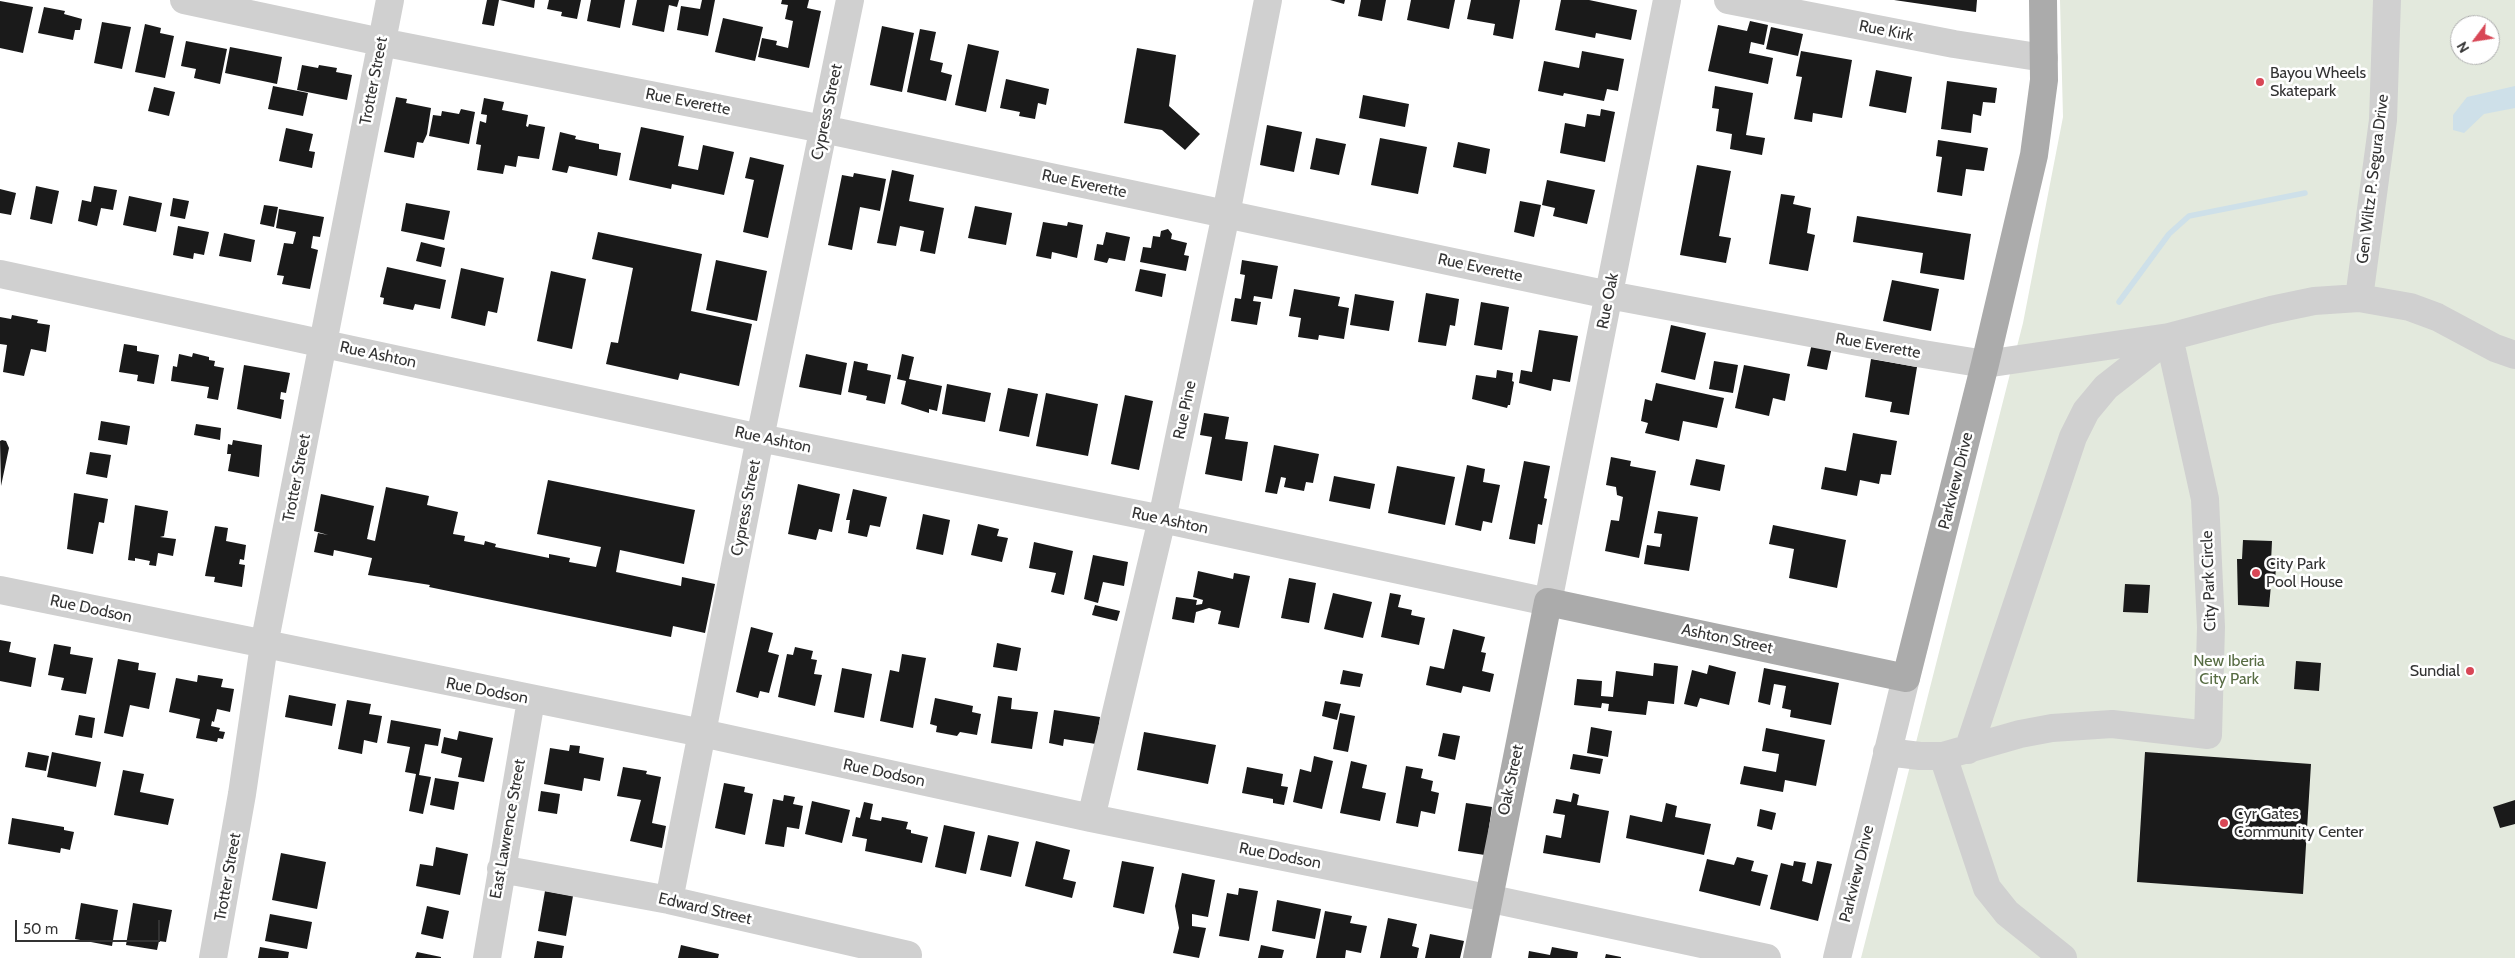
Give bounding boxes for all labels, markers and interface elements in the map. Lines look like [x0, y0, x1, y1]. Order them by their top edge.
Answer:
north arrow [2450, 15, 2500, 65]
street label: Rue Kirk [1857, 16, 1915, 46]
street label: Trotter Street [356, 35, 392, 127]
text: N [2453, 38, 2473, 56]
street label: Cypress Street [807, 62, 847, 162]
place label: Bayou Wheels Skatepark [2270, 63, 2366, 101]
marker: Bayou Wheels Skatepark [2254, 76, 2266, 88]
street label: Rue Everette [644, 84, 732, 120]
street label: Gen Wiltz P. Segura Drive [2353, 93, 2393, 265]
street label: Rue Everette [1040, 166, 1128, 202]
street label: Rue Everette [1436, 250, 1524, 286]
street label: Rue Oak [1593, 271, 1623, 331]
street label: Rue Everette [1834, 329, 1922, 363]
street label: Rue Ashton [338, 338, 418, 372]
street label: Rue Pine [1169, 379, 1201, 441]
street label: Rue Ashton [733, 423, 813, 457]
street label: Parkview Drive [1935, 430, 1977, 532]
street label: Trotter Street [279, 432, 315, 524]
street label: Cypress Street [727, 458, 765, 558]
street label: Rue Ashton [1130, 504, 1210, 538]
street label: City Park Circle [2198, 530, 2220, 632]
place label: City Park Pool House [2266, 554, 2343, 592]
marker: City Park Pool House [2250, 567, 2262, 579]
street label: Rue Dodson [48, 591, 134, 627]
street label: Ashton Street [1680, 620, 1774, 658]
park label: New Iberia City Park [2193, 651, 2265, 689]
place label: Sundial [2410, 661, 2460, 681]
marker: Sundial [2464, 665, 2476, 677]
street label: Rue Dodson [444, 674, 530, 708]
street label: Oak Street [1494, 743, 1528, 817]
street label: Rue Dodson [841, 755, 927, 791]
street label: East Lawrence Street [486, 758, 530, 900]
place label: Cyr Gates Community Center [2234, 804, 2364, 842]
marker: Cyr Gates Community Center [2218, 817, 2230, 829]
street label: Parkview Drive [1836, 823, 1878, 925]
street label: Trotter Street [211, 831, 245, 923]
street label: Rue Dodson [1237, 839, 1323, 873]
street label: Edward Street [656, 889, 754, 929]
scale bar [18, 910, 162, 942]
text: 50 m [23, 920, 58, 938]

